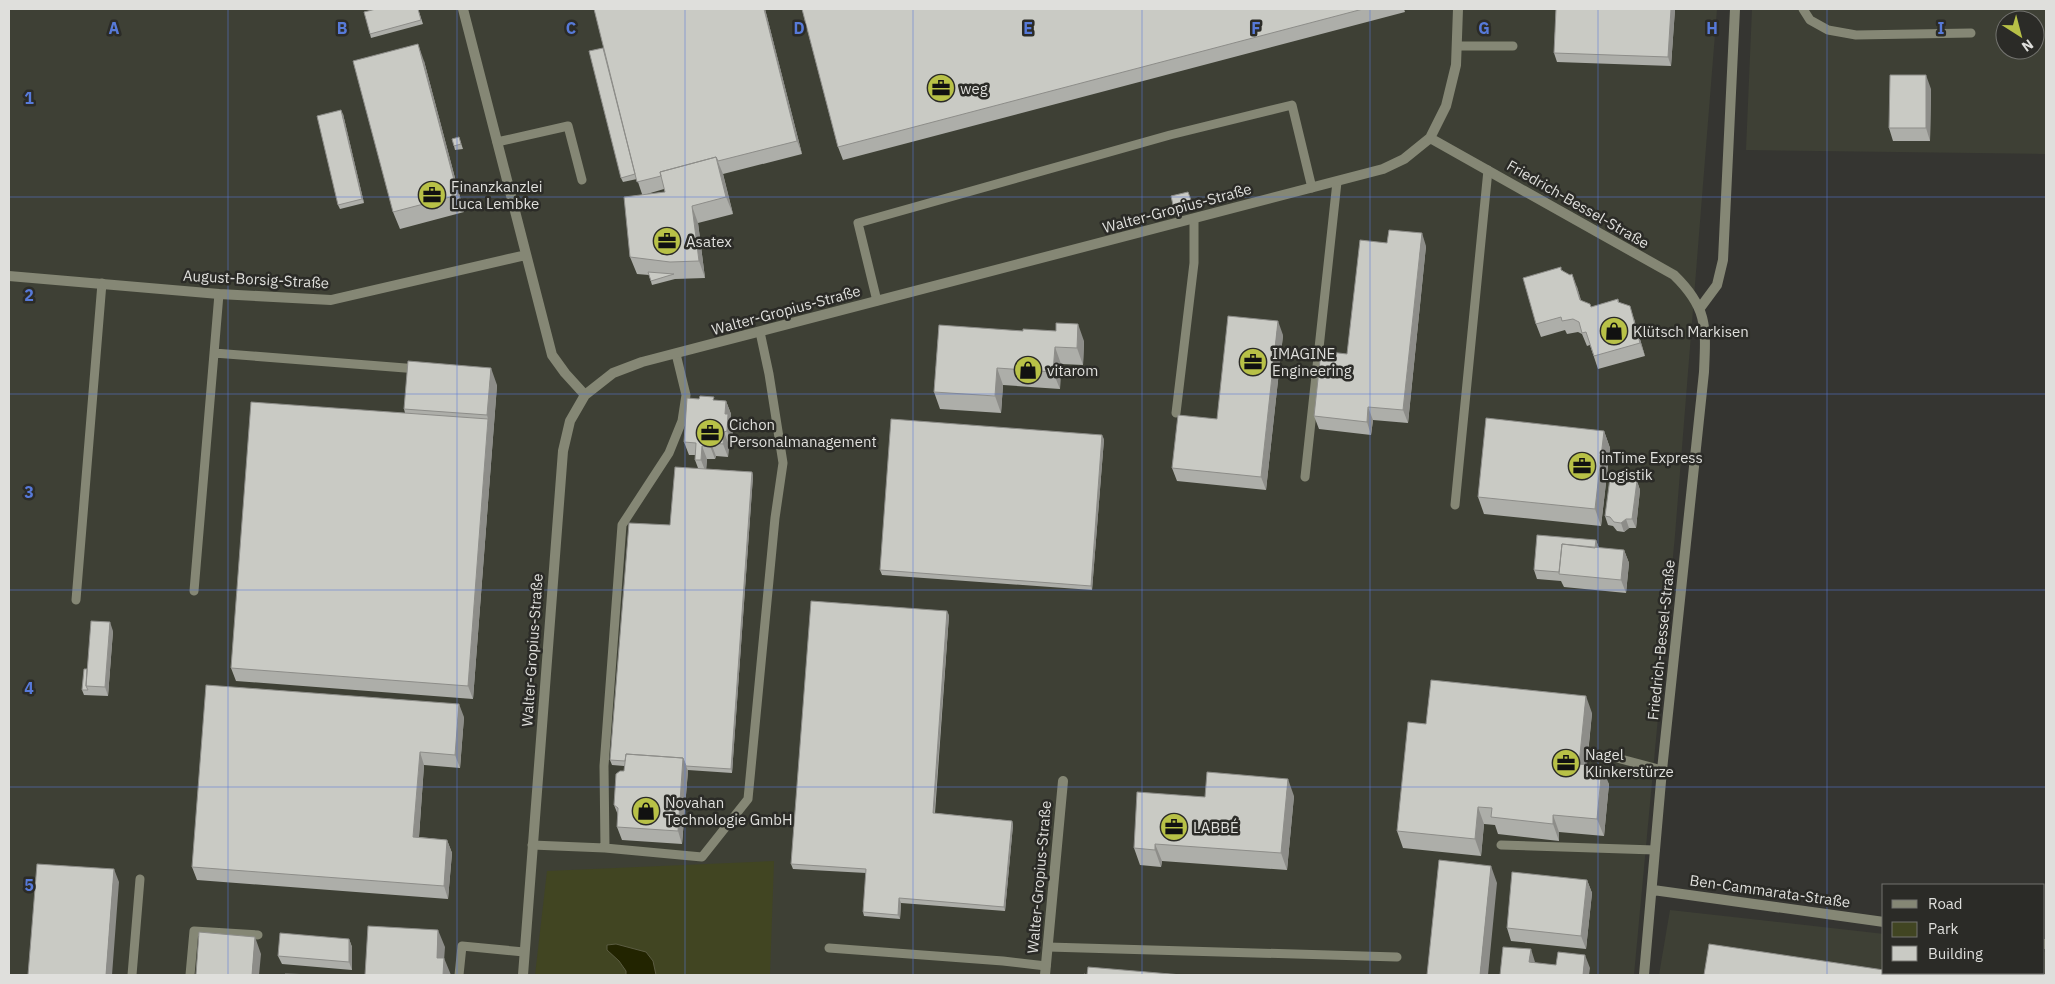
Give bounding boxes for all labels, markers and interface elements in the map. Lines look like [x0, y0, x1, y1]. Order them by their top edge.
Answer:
north arrow [1995, 10, 2045, 60]
text: A [109, 18, 120, 38]
text: B [337, 18, 348, 38]
text: C [566, 18, 576, 38]
text: D [793, 18, 805, 38]
text: E [1023, 18, 1033, 38]
text: F [1251, 18, 1261, 38]
text: G [1478, 18, 1490, 38]
text: H [1706, 18, 1718, 38]
text: I [1938, 18, 1945, 38]
text: N [2018, 35, 2037, 56]
office icon: weg [926, 73, 956, 103]
place label: weg [960, 79, 988, 98]
text: 1 [24, 88, 34, 108]
street label: Friedrich-Bessel-Straße [1503, 155, 1653, 253]
place label: Finanzkanzlei Luca Lembke [451, 177, 543, 213]
street label: Walter-Gropius-Straße [1100, 179, 1254, 237]
office icon: Finanzkanzlei Luca Lembke [417, 180, 447, 210]
office icon: Asatex [652, 226, 682, 256]
place label: Asatex [686, 232, 732, 251]
street label: August-Borsig-Straße [182, 266, 330, 292]
street label: Walter-Gropius-Straße [709, 281, 863, 339]
text: 2 [24, 285, 34, 305]
shop icon: Klütsch Markisen [1599, 316, 1629, 346]
place label: Klütsch Markisen [1633, 322, 1749, 341]
place label: IMAGINE Engineering [1272, 344, 1352, 380]
office icon: IMAGINE Engineering [1238, 347, 1268, 377]
shop icon: vitarom [1013, 355, 1043, 385]
place label: vitarom [1047, 361, 1098, 380]
place label: Cichon Personalmanagement [729, 415, 877, 451]
office icon: Cichon Personalmanagement [695, 418, 725, 448]
place label: inTime Express Logistik [1601, 448, 1703, 484]
office icon: inTime Express Logistik [1567, 451, 1597, 481]
text: 3 [24, 482, 34, 502]
street label: Friedrich-Bessel-Straße [1643, 559, 1679, 721]
street label: Walter-Gropius-Straße [517, 573, 547, 727]
text: 4 [24, 678, 34, 698]
place label: Nagel Klinkerstürze [1585, 745, 1674, 781]
office icon: Nagel Klinkerstürze [1551, 748, 1581, 778]
place label: Novahan Technologie GmbH [665, 793, 793, 829]
shop icon: Novahan Technologie GmbH [631, 796, 661, 826]
street label: Walter-Gropius-Straße [1023, 800, 1055, 954]
office icon: LABBÉ [1159, 812, 1189, 842]
place label: LABBÉ [1193, 818, 1239, 837]
street label: Ben-Cammarata-Straße [1689, 870, 1851, 912]
text: 5 [24, 875, 34, 895]
legend [1882, 884, 2045, 974]
text: Road [1928, 894, 1963, 913]
text: Park [1928, 919, 1958, 938]
text: Building [1928, 944, 1983, 963]

